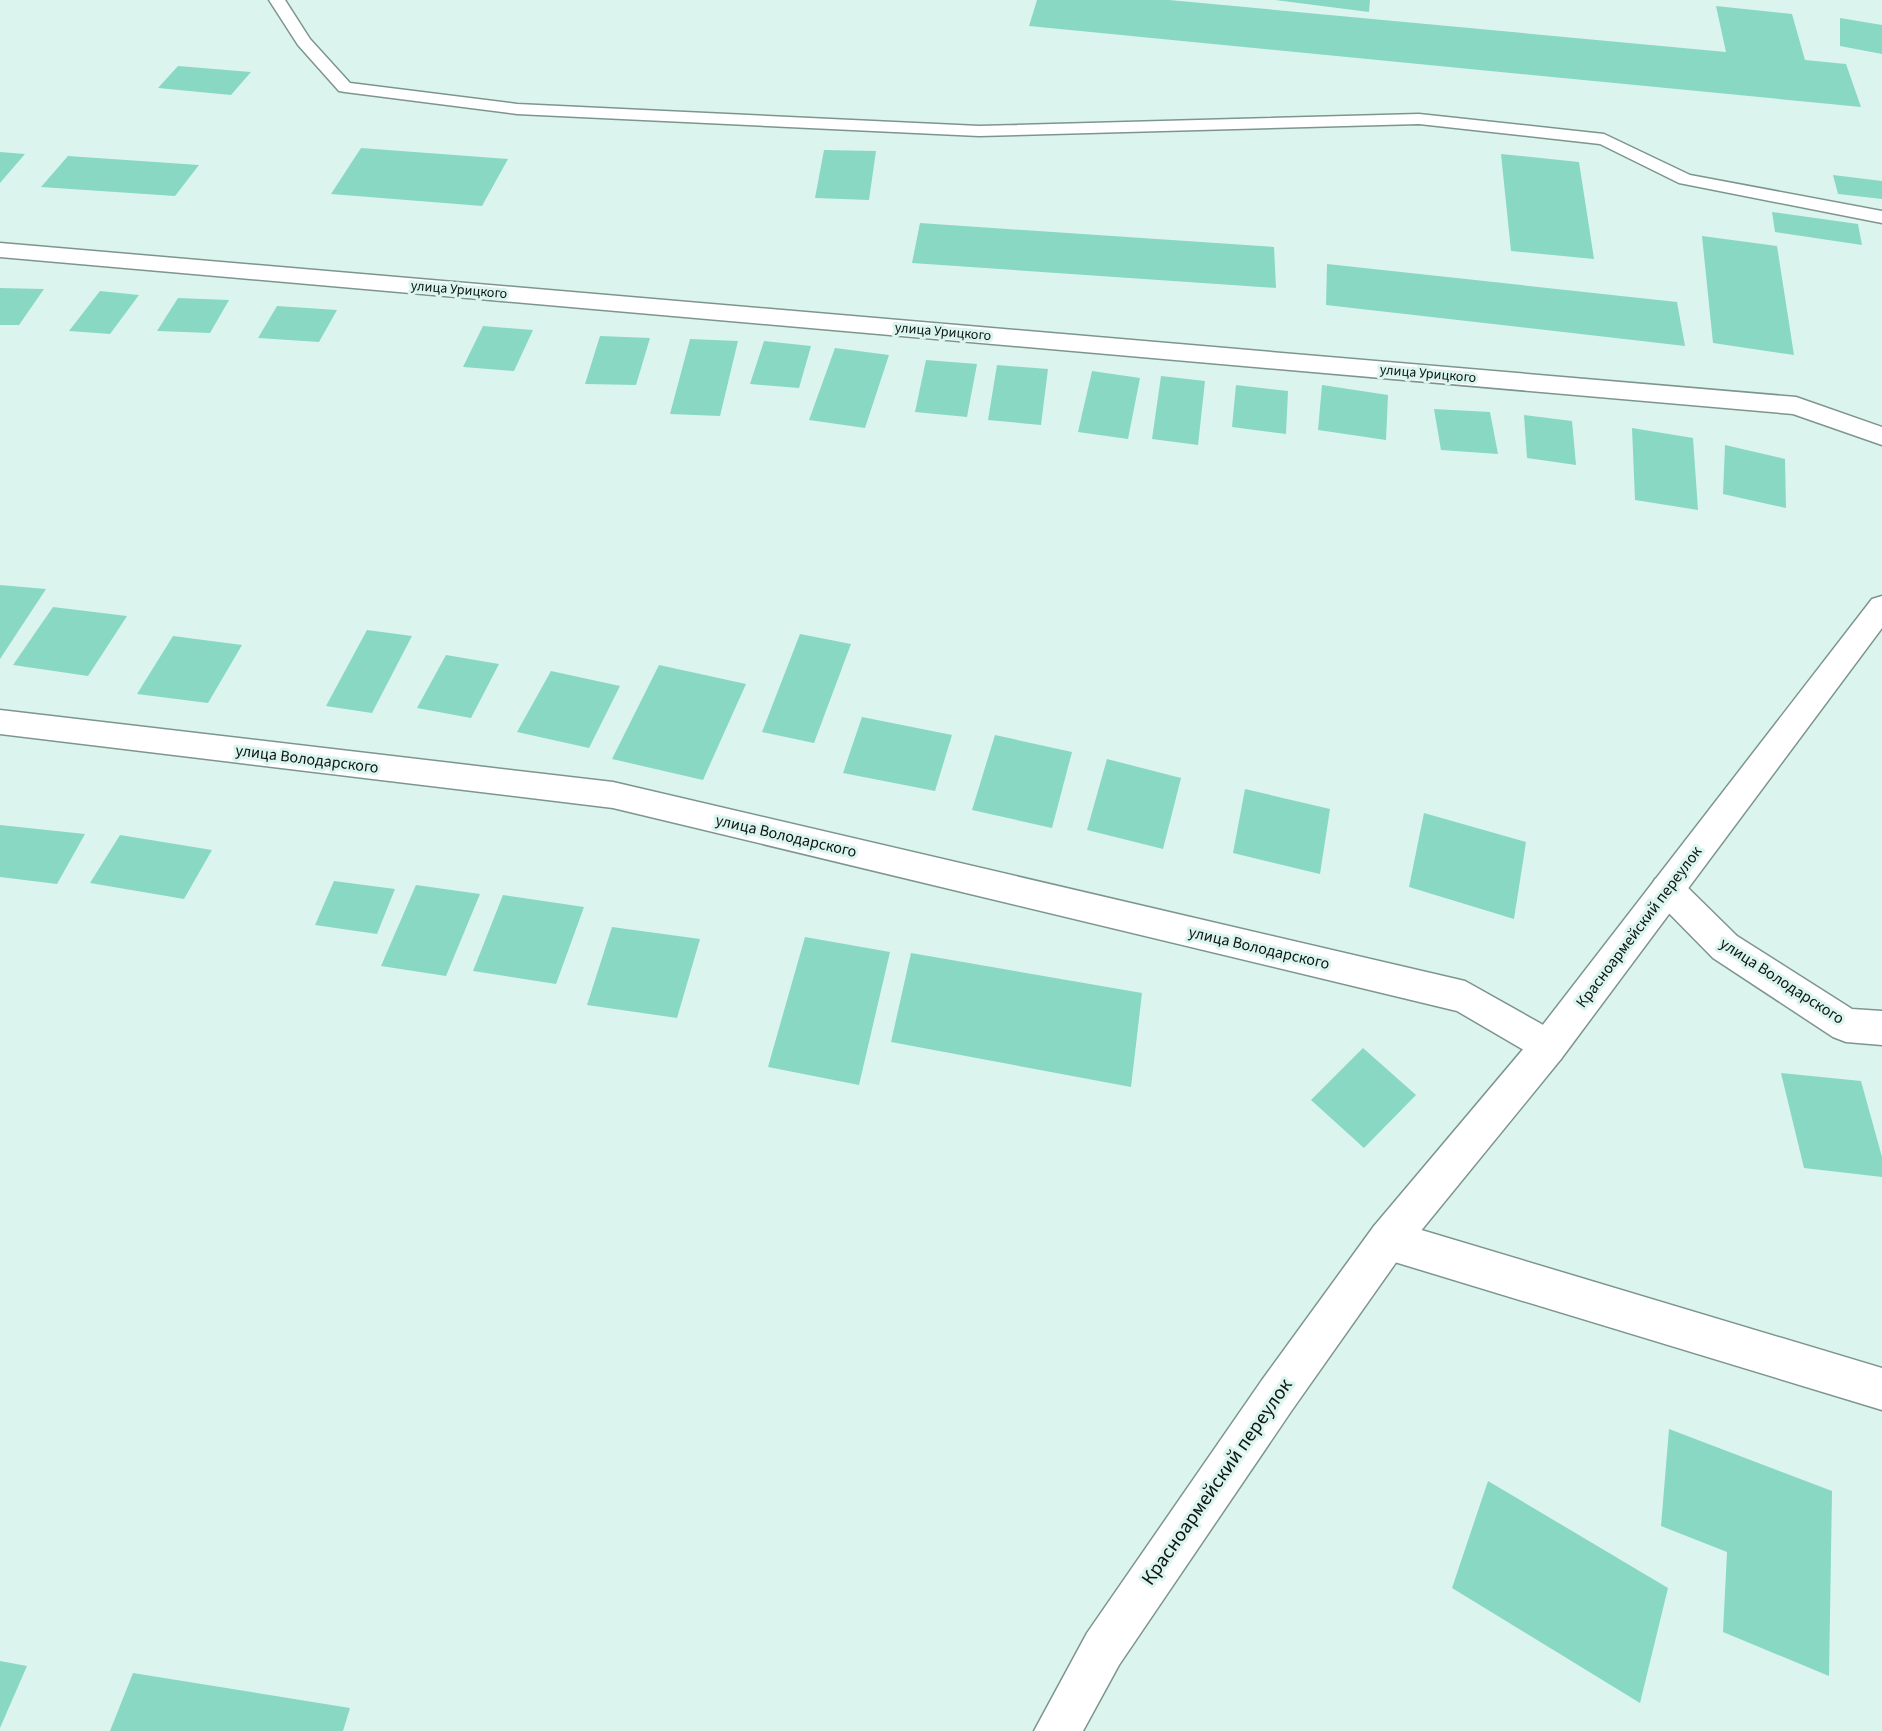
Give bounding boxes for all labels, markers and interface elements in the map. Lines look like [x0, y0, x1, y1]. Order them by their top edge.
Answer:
street label: улица Урицкого [410, 276, 508, 304]
street label: улица Урицкого [894, 318, 992, 346]
street label: улица Урицкого [1379, 360, 1477, 388]
street label: улица Володарского [234, 739, 380, 779]
street label: улица Володарского [713, 809, 859, 863]
street label: Красноармейский переулок [1571, 841, 1707, 1012]
street label: улица Володарского [1186, 921, 1332, 975]
street label: улица Володарского [1716, 933, 1848, 1029]
street label: Красноармейский переулок [1135, 1373, 1299, 1591]

